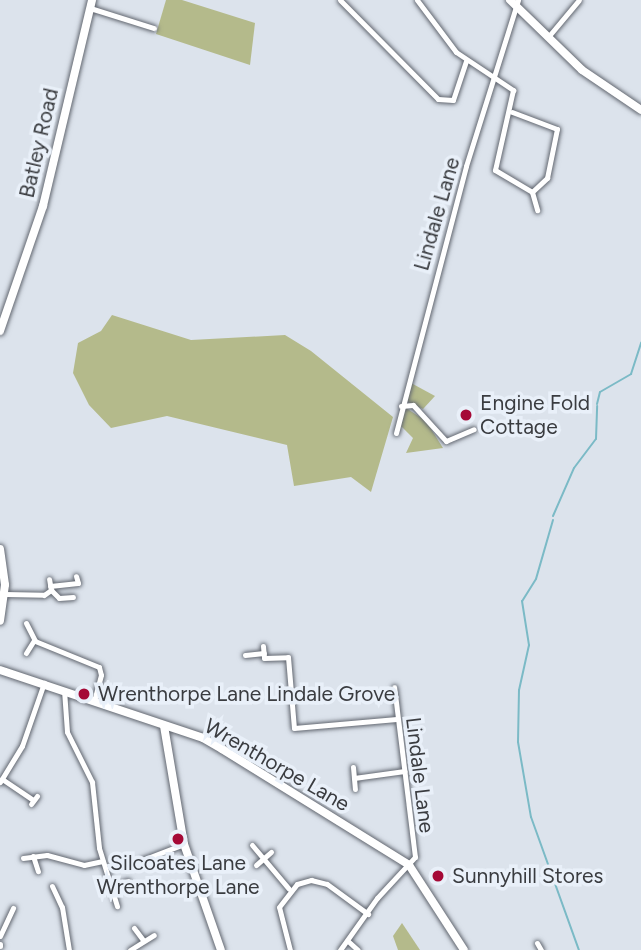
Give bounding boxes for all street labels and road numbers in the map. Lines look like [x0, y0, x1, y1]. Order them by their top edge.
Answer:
street label: Batley Road [14, 86, 64, 200]
street label: Lindale Lane [409, 154, 465, 274]
street label: Wrenthorpe Lane [200, 713, 354, 817]
street label: Lindale Lane [400, 716, 440, 834]

